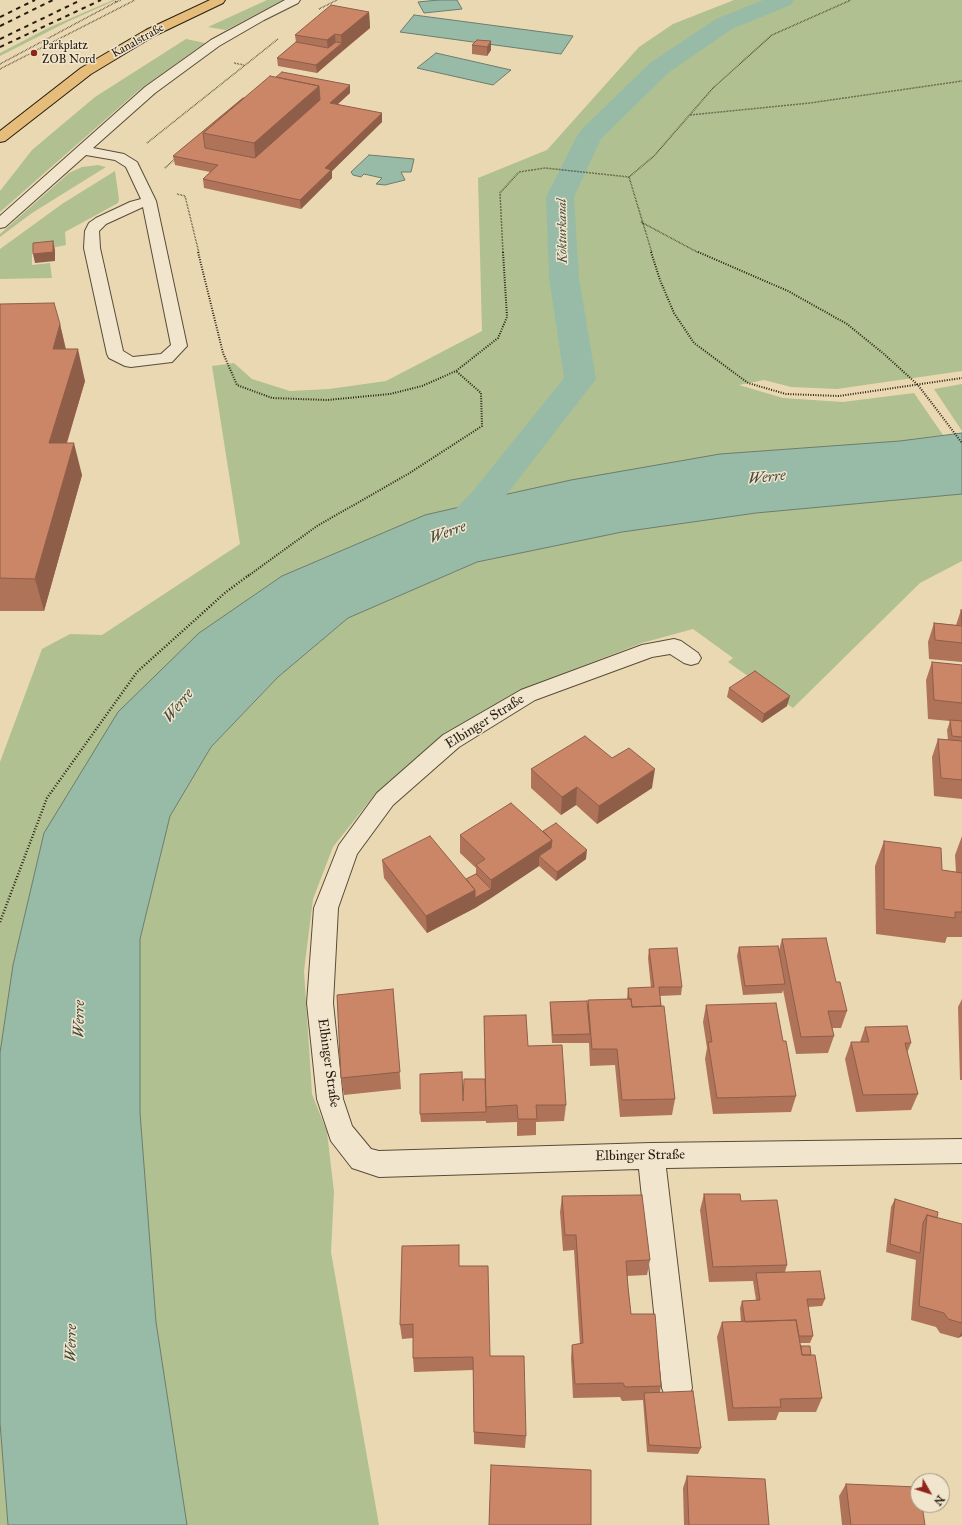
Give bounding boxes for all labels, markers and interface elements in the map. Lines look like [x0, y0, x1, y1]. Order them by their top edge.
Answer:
street label: Kanalstraße [109, 21, 167, 61]
place label: Parkplatz ZOB Nord [42, 39, 96, 67]
marker: Parkplatz ZOB Nord [29, 48, 39, 58]
water label: Kokturkanal [555, 199, 571, 263]
water label: Werre [747, 467, 787, 489]
water label: Werre [427, 518, 469, 548]
water label: Werre [160, 686, 198, 726]
street label: Elbinger Straße [442, 691, 528, 753]
water label: Werre [71, 1000, 89, 1038]
street label: Elbinger Straße [313, 1017, 343, 1109]
street label: Elbinger Straße [595, 1147, 685, 1165]
water label: Werre [63, 1324, 81, 1362]
north arrow [910, 1473, 950, 1513]
text: N [931, 1493, 947, 1508]

